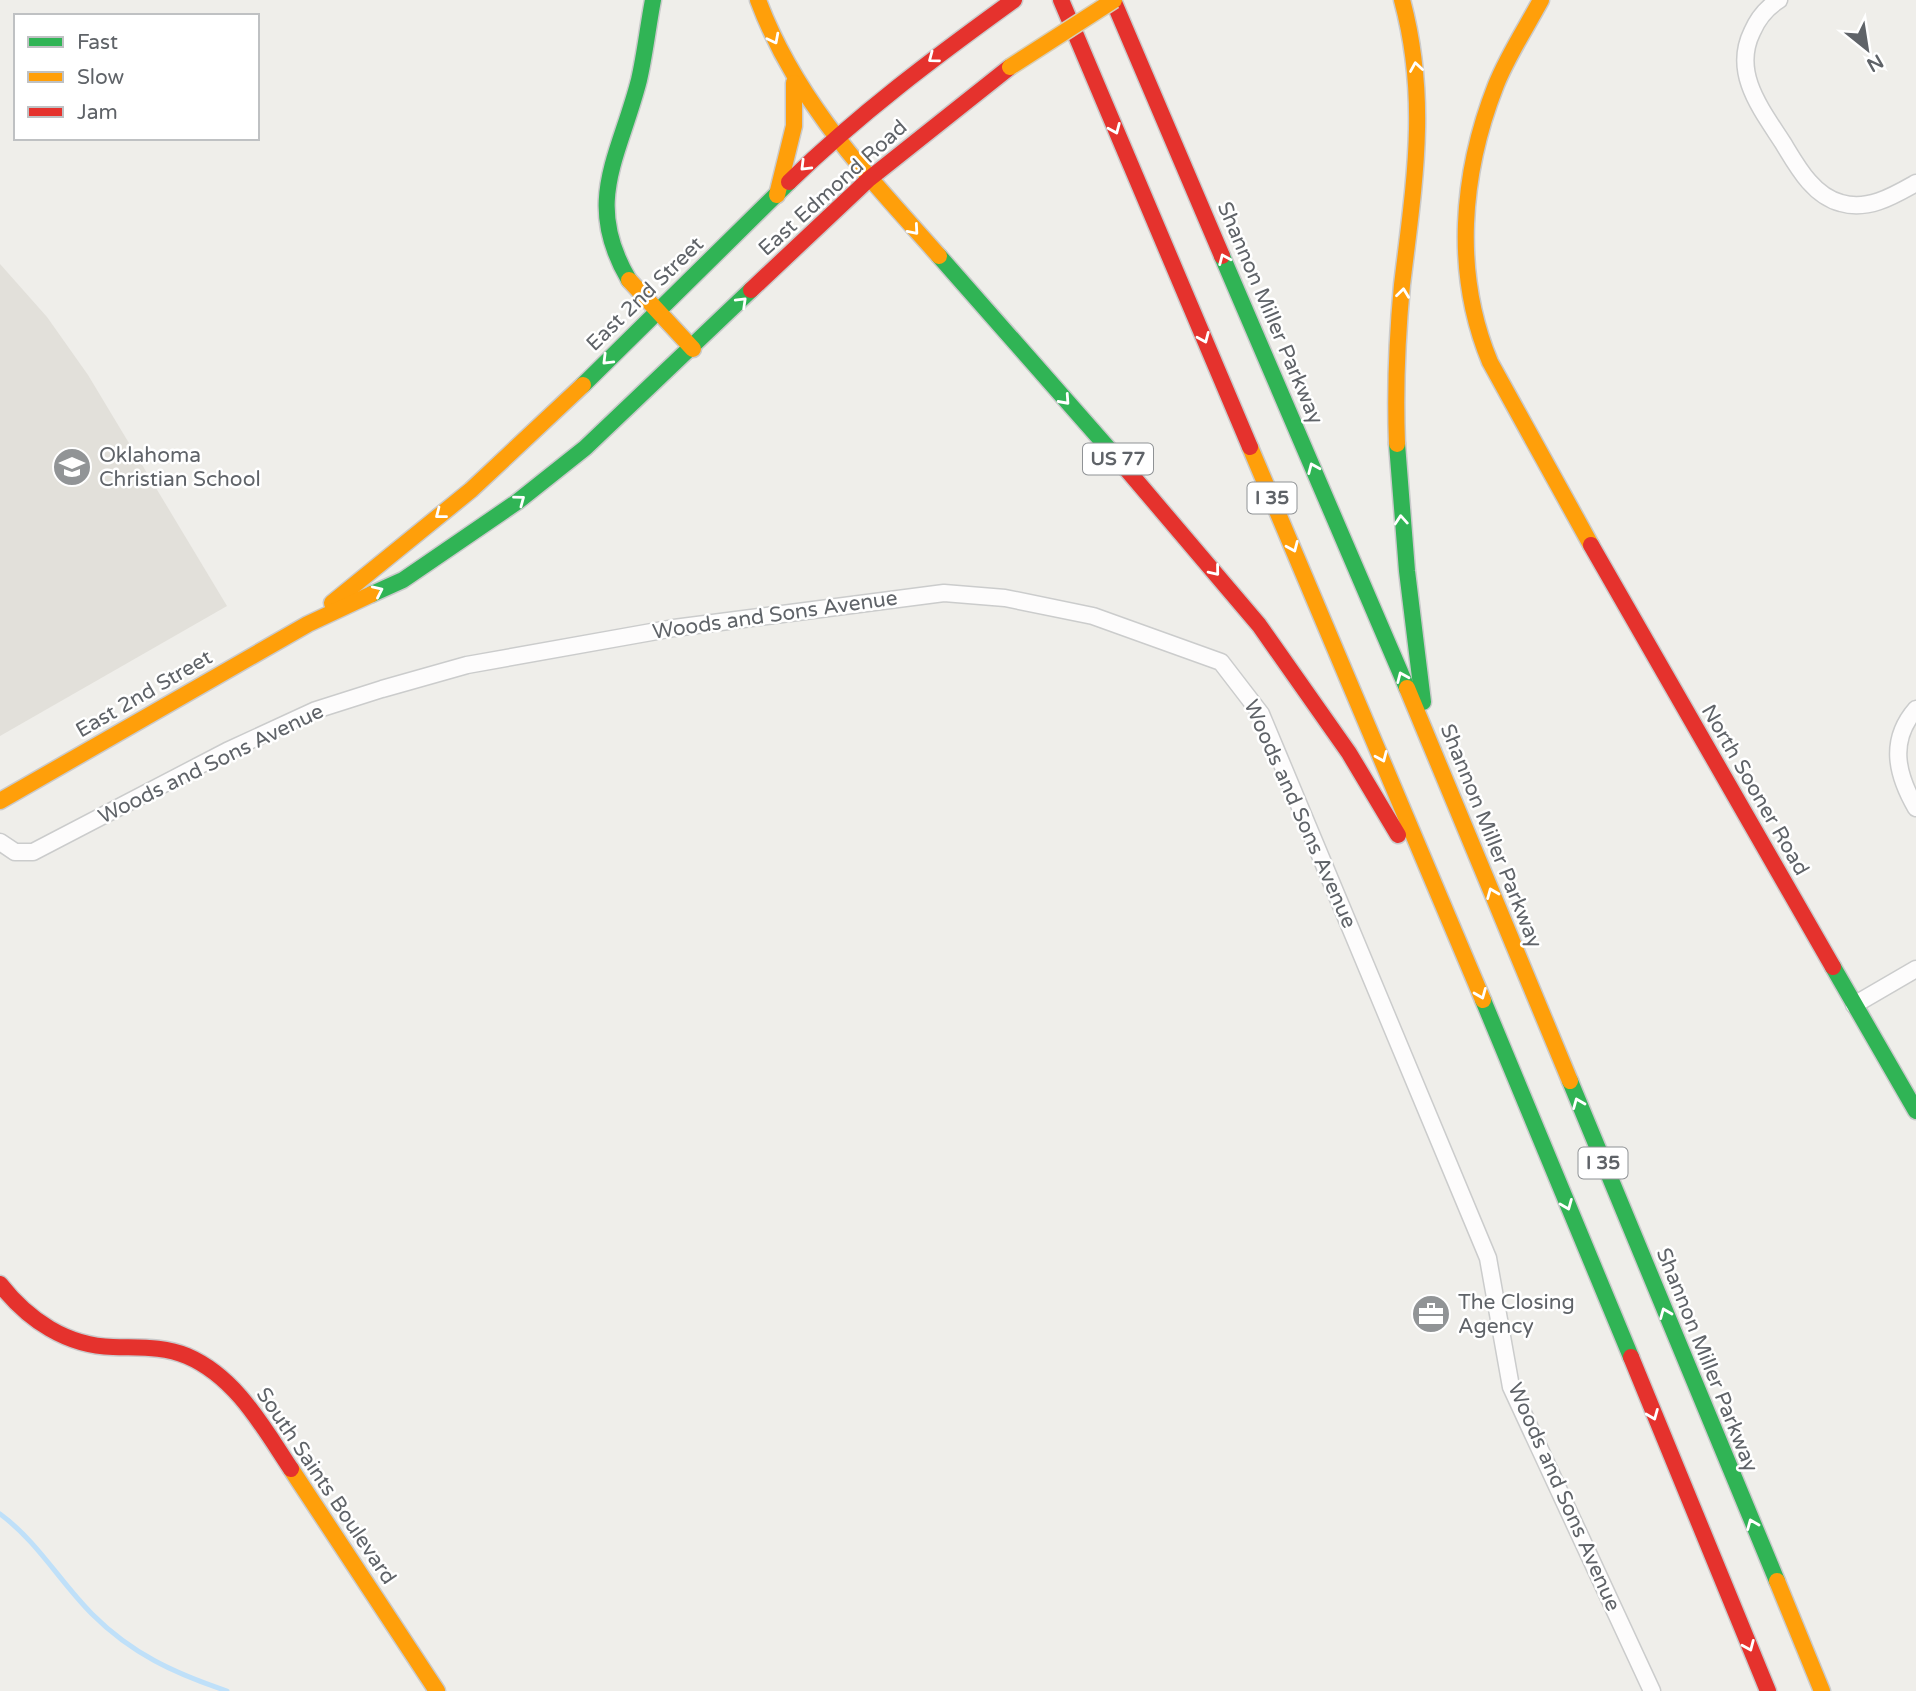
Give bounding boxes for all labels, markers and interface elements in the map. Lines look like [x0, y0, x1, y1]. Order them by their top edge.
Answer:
legend [14, 14, 259, 140]
north arrow [1832, 14, 1902, 84]
text: Fast [77, 30, 118, 55]
one-way arrow [765, 32, 779, 44]
one-way arrow [928, 50, 940, 63]
text: N [1863, 50, 1887, 76]
one-way arrow [1409, 61, 1424, 72]
text: Slow [77, 65, 125, 90]
text: Jam [77, 100, 118, 125]
street label: East Edmond Road [754, 115, 912, 261]
one-way arrow [1107, 122, 1121, 134]
one-way arrow [801, 158, 814, 171]
street label: Shannon Miller Parkway [1212, 198, 1328, 428]
one-way arrow [906, 222, 918, 235]
street label: East 2nd Street [581, 232, 709, 356]
one-way arrow [1218, 254, 1232, 266]
one-way arrow [1396, 287, 1411, 299]
one-way arrow [734, 297, 747, 310]
one-way arrow [1196, 331, 1210, 343]
one-way arrow [603, 352, 616, 365]
one-way arrow [1057, 392, 1069, 405]
place label: Oklahoma Christian School [99, 443, 261, 492]
road number: US 77 [1083, 444, 1153, 474]
school or university icon: Oklahoma Christian School [51, 446, 93, 488]
one-way arrow [1307, 463, 1321, 475]
road number: I 35 [1248, 482, 1296, 513]
one-way arrow [512, 495, 524, 508]
one-way arrow [436, 506, 448, 519]
one-way arrow [1394, 514, 1409, 525]
one-way arrow [1285, 540, 1299, 553]
one-way arrow [1207, 563, 1219, 576]
street label: Woods and Sons Avenue [651, 585, 899, 645]
one-way arrow [371, 586, 383, 600]
street label: East 2nd Street [71, 645, 217, 743]
one-way arrow [1396, 672, 1410, 685]
street label: Woods and Sons Avenue [1238, 696, 1362, 932]
street label: Woods and Sons Avenue [94, 699, 328, 829]
street label: North Sooner Road [1696, 700, 1814, 880]
street label: Shannon Miller Parkway [1435, 720, 1547, 952]
one-way arrow [1373, 750, 1387, 762]
one-way arrow [1486, 887, 1500, 899]
one-way arrow [1473, 987, 1487, 1000]
one-way arrow [1573, 1098, 1587, 1110]
road number: I 35 [1578, 1148, 1628, 1178]
one-way arrow [1559, 1198, 1573, 1210]
street label: Shannon Miller Parkway [1651, 1244, 1763, 1476]
place label: The Closing Agency [1458, 1290, 1575, 1339]
office icon: The Closing Agency [1410, 1293, 1452, 1335]
one-way arrow [1659, 1308, 1673, 1321]
street label: Woods and Sons Avenue [1502, 1379, 1626, 1615]
street label: South Saints Boulevard [251, 1383, 401, 1589]
one-way arrow [1645, 1409, 1659, 1421]
one-way arrow [1746, 1518, 1760, 1530]
one-way arrow [1740, 1639, 1754, 1651]

